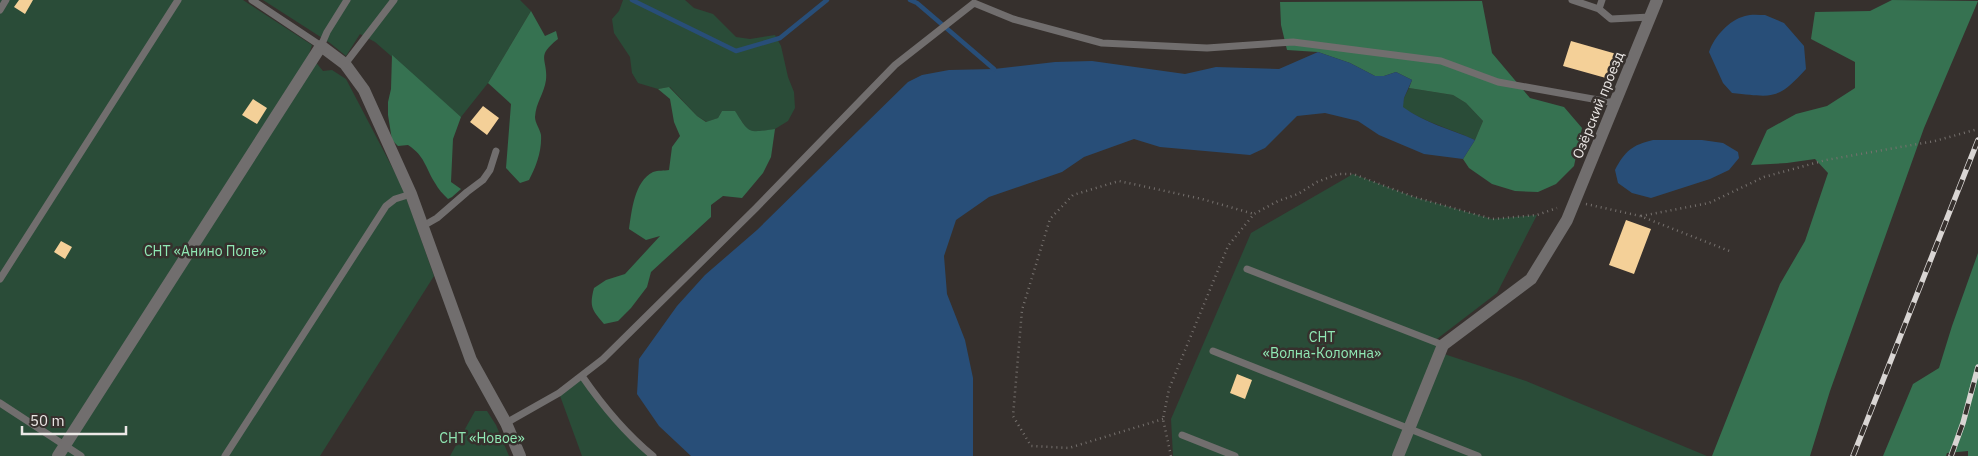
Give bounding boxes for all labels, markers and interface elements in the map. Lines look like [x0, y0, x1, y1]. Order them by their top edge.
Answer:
street label: Озёрский проезд [1568, 49, 1628, 161]
park label: СНТ «Анино Поле» [144, 242, 266, 260]
park label: СНТ «Волна-Коломна» [1263, 328, 1381, 362]
scale bar [22, 404, 126, 436]
text: 50 m [30, 411, 65, 430]
park label: СНТ «Новое» [439, 429, 525, 447]

